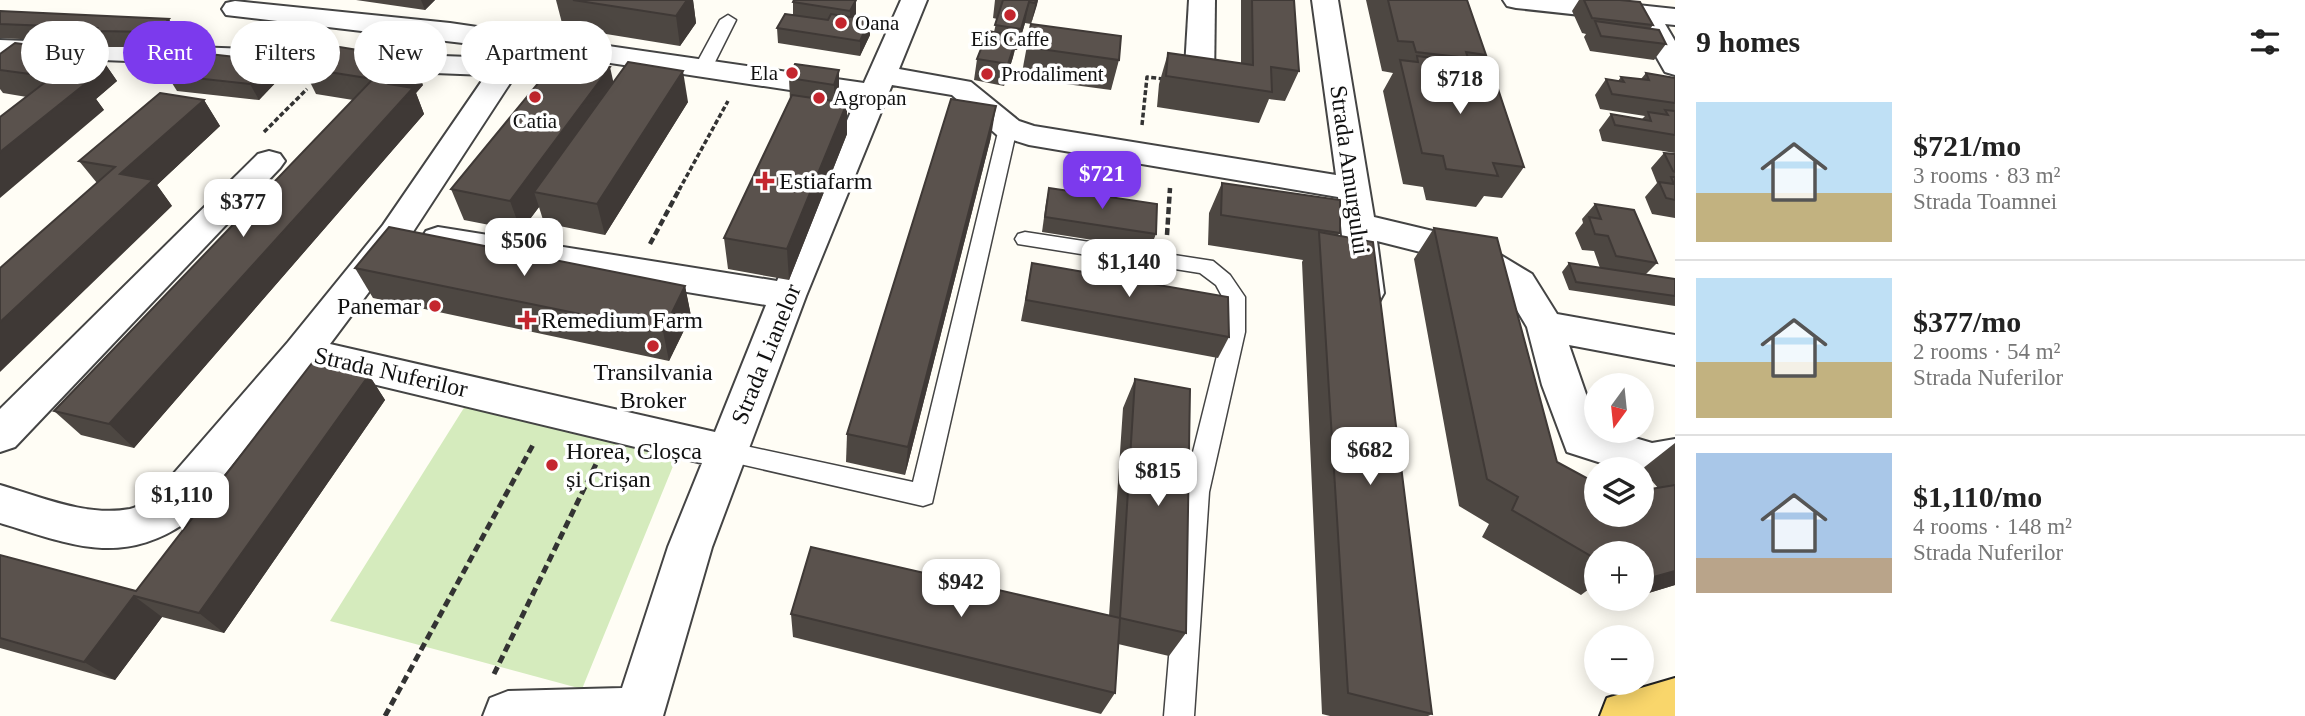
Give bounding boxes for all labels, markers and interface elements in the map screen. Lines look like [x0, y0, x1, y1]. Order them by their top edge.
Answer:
marker: Eis Caffe [1002, 7, 1018, 23]
place label: Oana [855, 11, 900, 35]
marker: Oana [833, 15, 849, 31]
chip: Buy [21, 21, 109, 84]
chip: Rent [123, 21, 216, 84]
chip: Filters [230, 21, 340, 84]
chip: New [354, 21, 447, 84]
chip: Apartment [461, 21, 612, 84]
icon: filters [2246, 23, 2284, 61]
text: 9 homes [1696, 25, 1800, 58]
place label: Eis Caffe [971, 27, 1049, 51]
pin: $718 [1419, 57, 1501, 116]
place label: Ela [750, 61, 779, 85]
place label: Prodaliment [1001, 62, 1104, 86]
marker: Ela [784, 65, 800, 81]
marker: Prodaliment [979, 66, 995, 82]
text: $718 [1437, 66, 1483, 91]
street label: Strada Amurgului [1325, 84, 1375, 257]
place label: Agropan [833, 86, 907, 110]
marker: Catia [527, 89, 543, 105]
marker: Agropan [811, 90, 827, 106]
place label: Catia [513, 109, 558, 133]
text: $721/mo [1913, 129, 2021, 162]
icon: home [1752, 130, 1836, 214]
pin: $721 [1061, 152, 1143, 211]
text: $721 [1079, 161, 1125, 186]
text: 3 rooms · 83 m² [1913, 163, 2060, 188]
place label: Estiafarm [779, 168, 873, 194]
marker: Estiafarm [757, 173, 773, 189]
pin: $377 [202, 180, 284, 239]
text: $377 [220, 189, 266, 214]
text: Strada Toamnei [1913, 189, 2057, 214]
pin: $506 [483, 218, 565, 278]
text: $506 [501, 228, 547, 253]
pin: $1,140 [1072, 240, 1186, 299]
text: $1,140 [1097, 249, 1161, 274]
street label: Strada Lianelor [726, 280, 806, 428]
place label: Panemar [337, 293, 421, 319]
marker: Panemar [427, 298, 443, 314]
text: $377/mo [1913, 305, 2021, 338]
icon: home [1752, 306, 1836, 390]
place label: Remedium Farm [541, 307, 703, 333]
marker: Remedium Farm [519, 312, 535, 328]
marker: Transilvania Broker [645, 338, 661, 354]
text: 2 rooms · 54 m² [1913, 339, 2060, 364]
street label: Strada Nuferilor [312, 342, 470, 402]
place label: Transilvania Broker [593, 359, 713, 413]
text: Strada Nuferilor [1913, 365, 2063, 390]
north arrow [1584, 373, 1654, 443]
map controls [1584, 373, 1654, 695]
pin: $682 [1329, 428, 1411, 487]
text: $682 [1347, 437, 1393, 462]
place label: Horea, Cloșca și Crișan [566, 438, 702, 492]
pin: $815 [1117, 448, 1199, 508]
marker: Horea, Cloșca și Crișan [544, 457, 560, 473]
button: layers [1584, 457, 1654, 527]
text: $815 [1135, 458, 1181, 483]
pin: $1,110 [125, 472, 239, 532]
text: $1,110/mo [1913, 480, 2042, 513]
icon: home [1752, 481, 1836, 565]
text: $1,110 [151, 482, 213, 507]
text: 4 rooms · 148 m² [1913, 514, 2072, 539]
text: Strada Nuferilor [1913, 540, 2063, 565]
button: + [1584, 541, 1654, 611]
pin: $942 [920, 560, 1002, 619]
text: $942 [938, 569, 984, 594]
button: − [1584, 625, 1654, 695]

